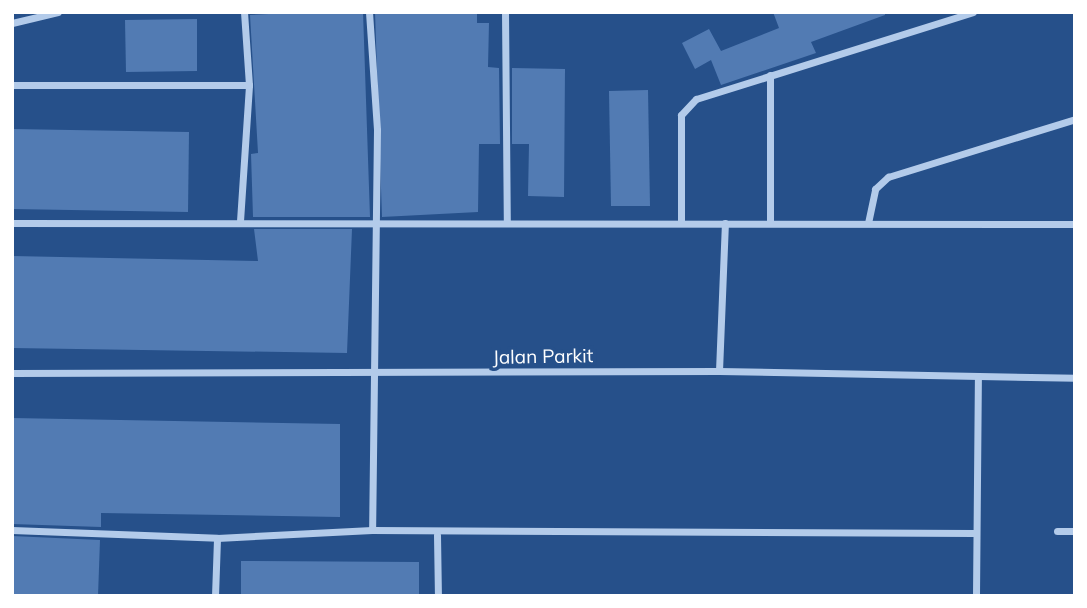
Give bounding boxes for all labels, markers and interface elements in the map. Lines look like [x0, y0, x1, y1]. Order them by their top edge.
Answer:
street label: Jalan Parkit [492, 345, 594, 369]

